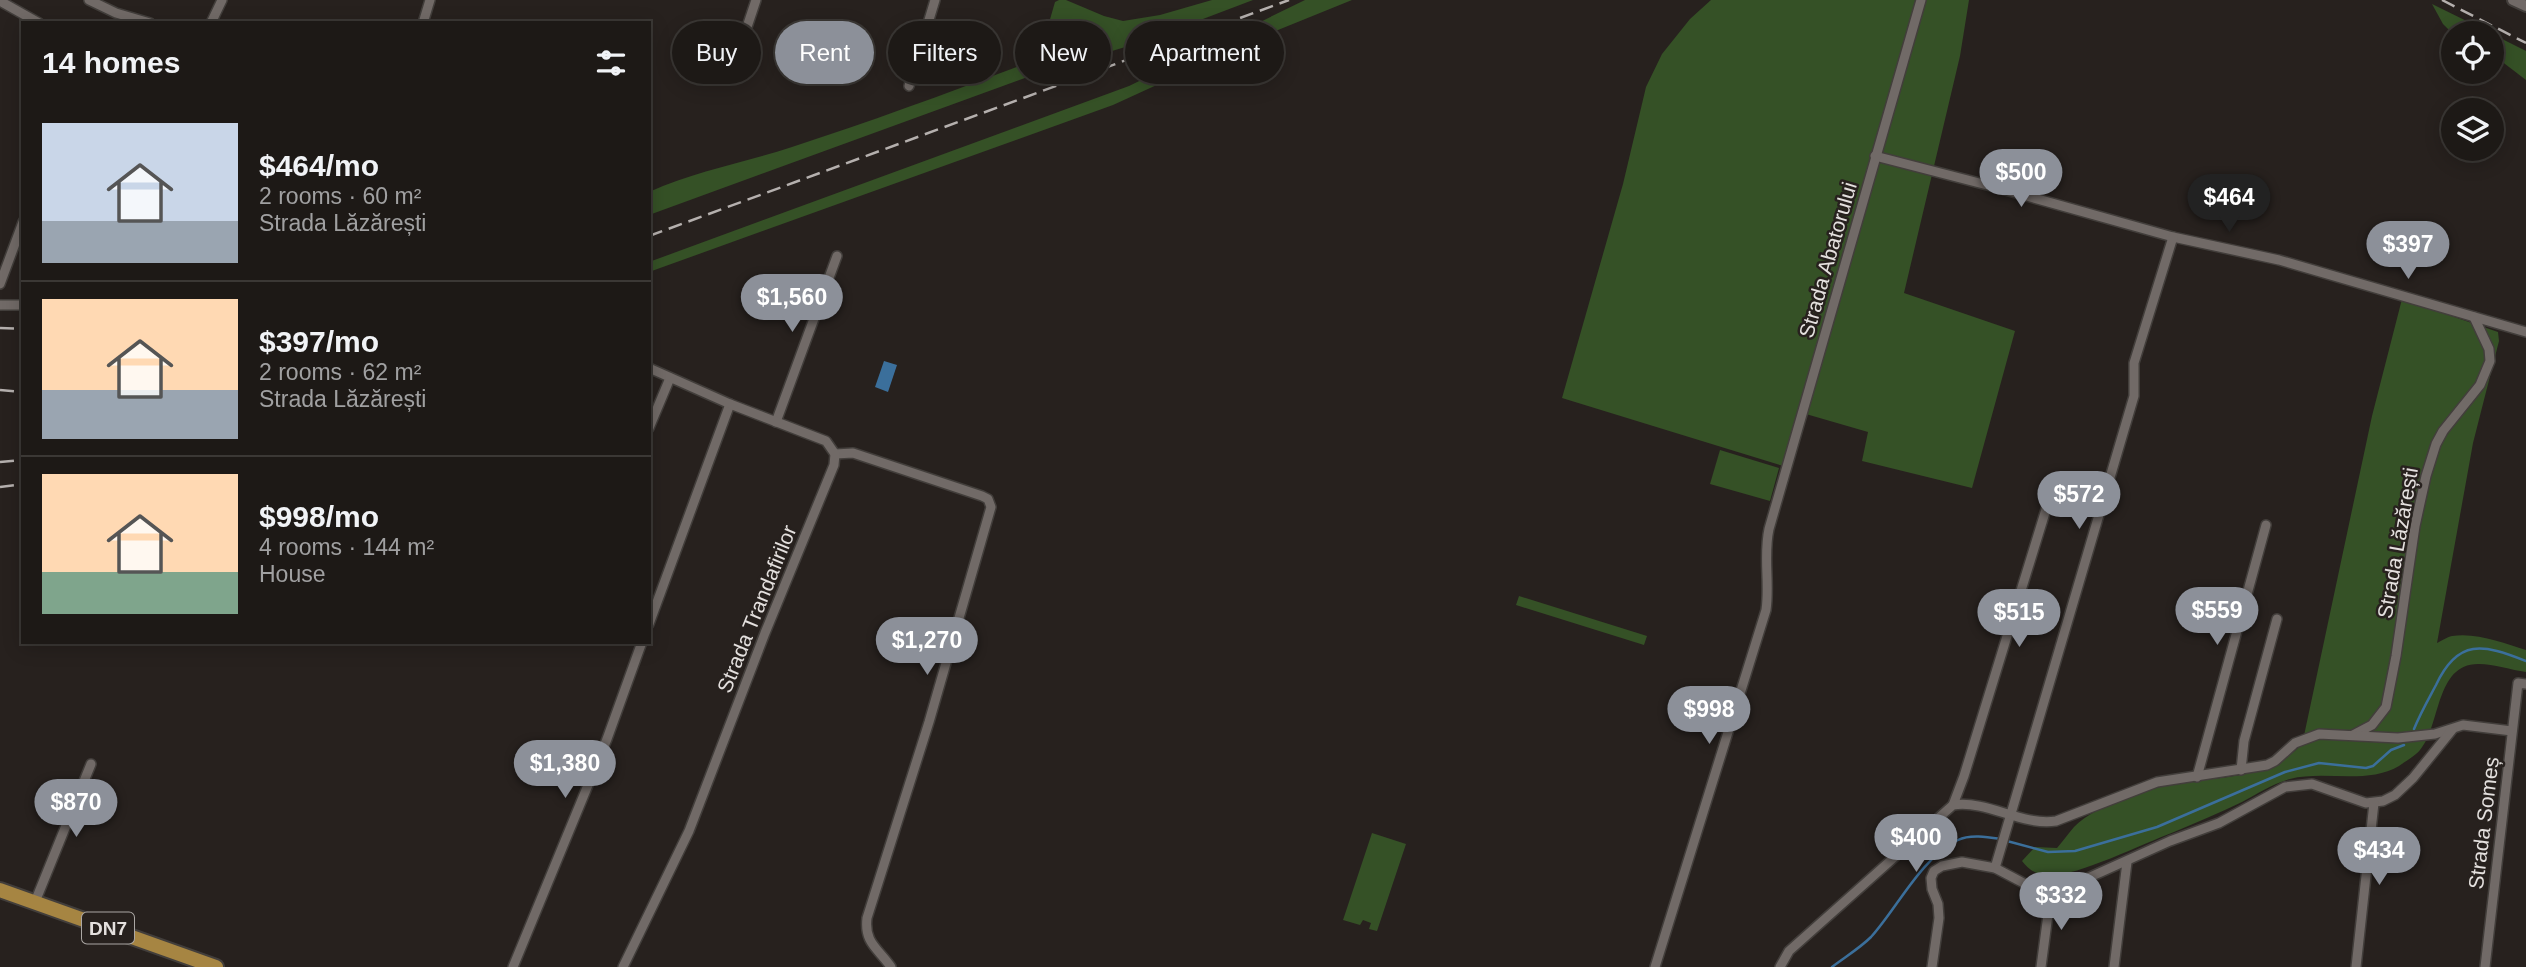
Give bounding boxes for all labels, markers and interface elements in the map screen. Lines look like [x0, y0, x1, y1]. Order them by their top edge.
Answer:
chip: Buy [672, 21, 761, 84]
chip: Rent [775, 21, 874, 84]
chip: Filters [888, 21, 1001, 84]
chip: New [1015, 21, 1111, 84]
chip: Apartment [1125, 21, 1284, 84]
map controls [2441, 21, 2504, 161]
button: locate [2441, 21, 2504, 84]
icon: filters [592, 44, 630, 82]
text: 14 homes [42, 46, 180, 79]
button: layers [2441, 98, 2504, 161]
text: $464/mo [259, 149, 379, 182]
pin: $500 [1980, 150, 2062, 209]
icon: home [98, 151, 182, 235]
text: $500 [1995, 159, 2047, 185]
pin: $464 [2188, 174, 2270, 234]
street label: Strada Abatorului [1794, 179, 1861, 340]
text: 2 rooms · 60 m² [259, 183, 421, 209]
text: $464 [2203, 184, 2255, 210]
text: Strada Lăzărești [259, 210, 426, 236]
pin: $397 [2367, 222, 2449, 281]
text: $397 [2382, 231, 2434, 257]
pin: $1,560 [735, 274, 849, 334]
text: $1,560 [757, 284, 827, 310]
text: $397/mo [259, 325, 379, 358]
icon: home [98, 327, 182, 411]
text: 2 rooms · 62 m² [259, 359, 421, 385]
text: Strada Lăzărești [259, 386, 426, 412]
street label: Strada Lăzărești [2373, 466, 2422, 620]
pin: $572 [2038, 472, 2120, 531]
text: $572 [2053, 481, 2105, 507]
text: $998/mo [259, 500, 379, 533]
icon: home [98, 502, 182, 586]
street label: Strada Trandafirilor [712, 522, 801, 696]
text: 4 rooms · 144 m² [259, 534, 434, 560]
text: House [259, 561, 325, 587]
pin: $559 [2176, 588, 2258, 647]
pin: $515 [1978, 590, 2060, 649]
text: $559 [2191, 597, 2243, 623]
text: $515 [1993, 599, 2045, 625]
pin: $1,270 [870, 618, 984, 677]
text: $1,270 [892, 627, 962, 653]
pin: $998 [1668, 686, 1750, 746]
text: $998 [1683, 696, 1735, 722]
pin: $1,380 [508, 740, 622, 800]
text: $1,380 [530, 750, 600, 776]
street label: Strada Someș [2464, 755, 2503, 890]
pin: $870 [35, 780, 117, 839]
text: $870 [50, 789, 102, 815]
pin: $400 [1875, 814, 1957, 874]
text: $400 [1890, 824, 1942, 850]
pin: $434 [2338, 828, 2420, 887]
text: $434 [2353, 837, 2405, 863]
pin: $332 [2020, 872, 2102, 932]
text: $332 [2035, 882, 2087, 908]
road number: DN7 [82, 912, 134, 944]

